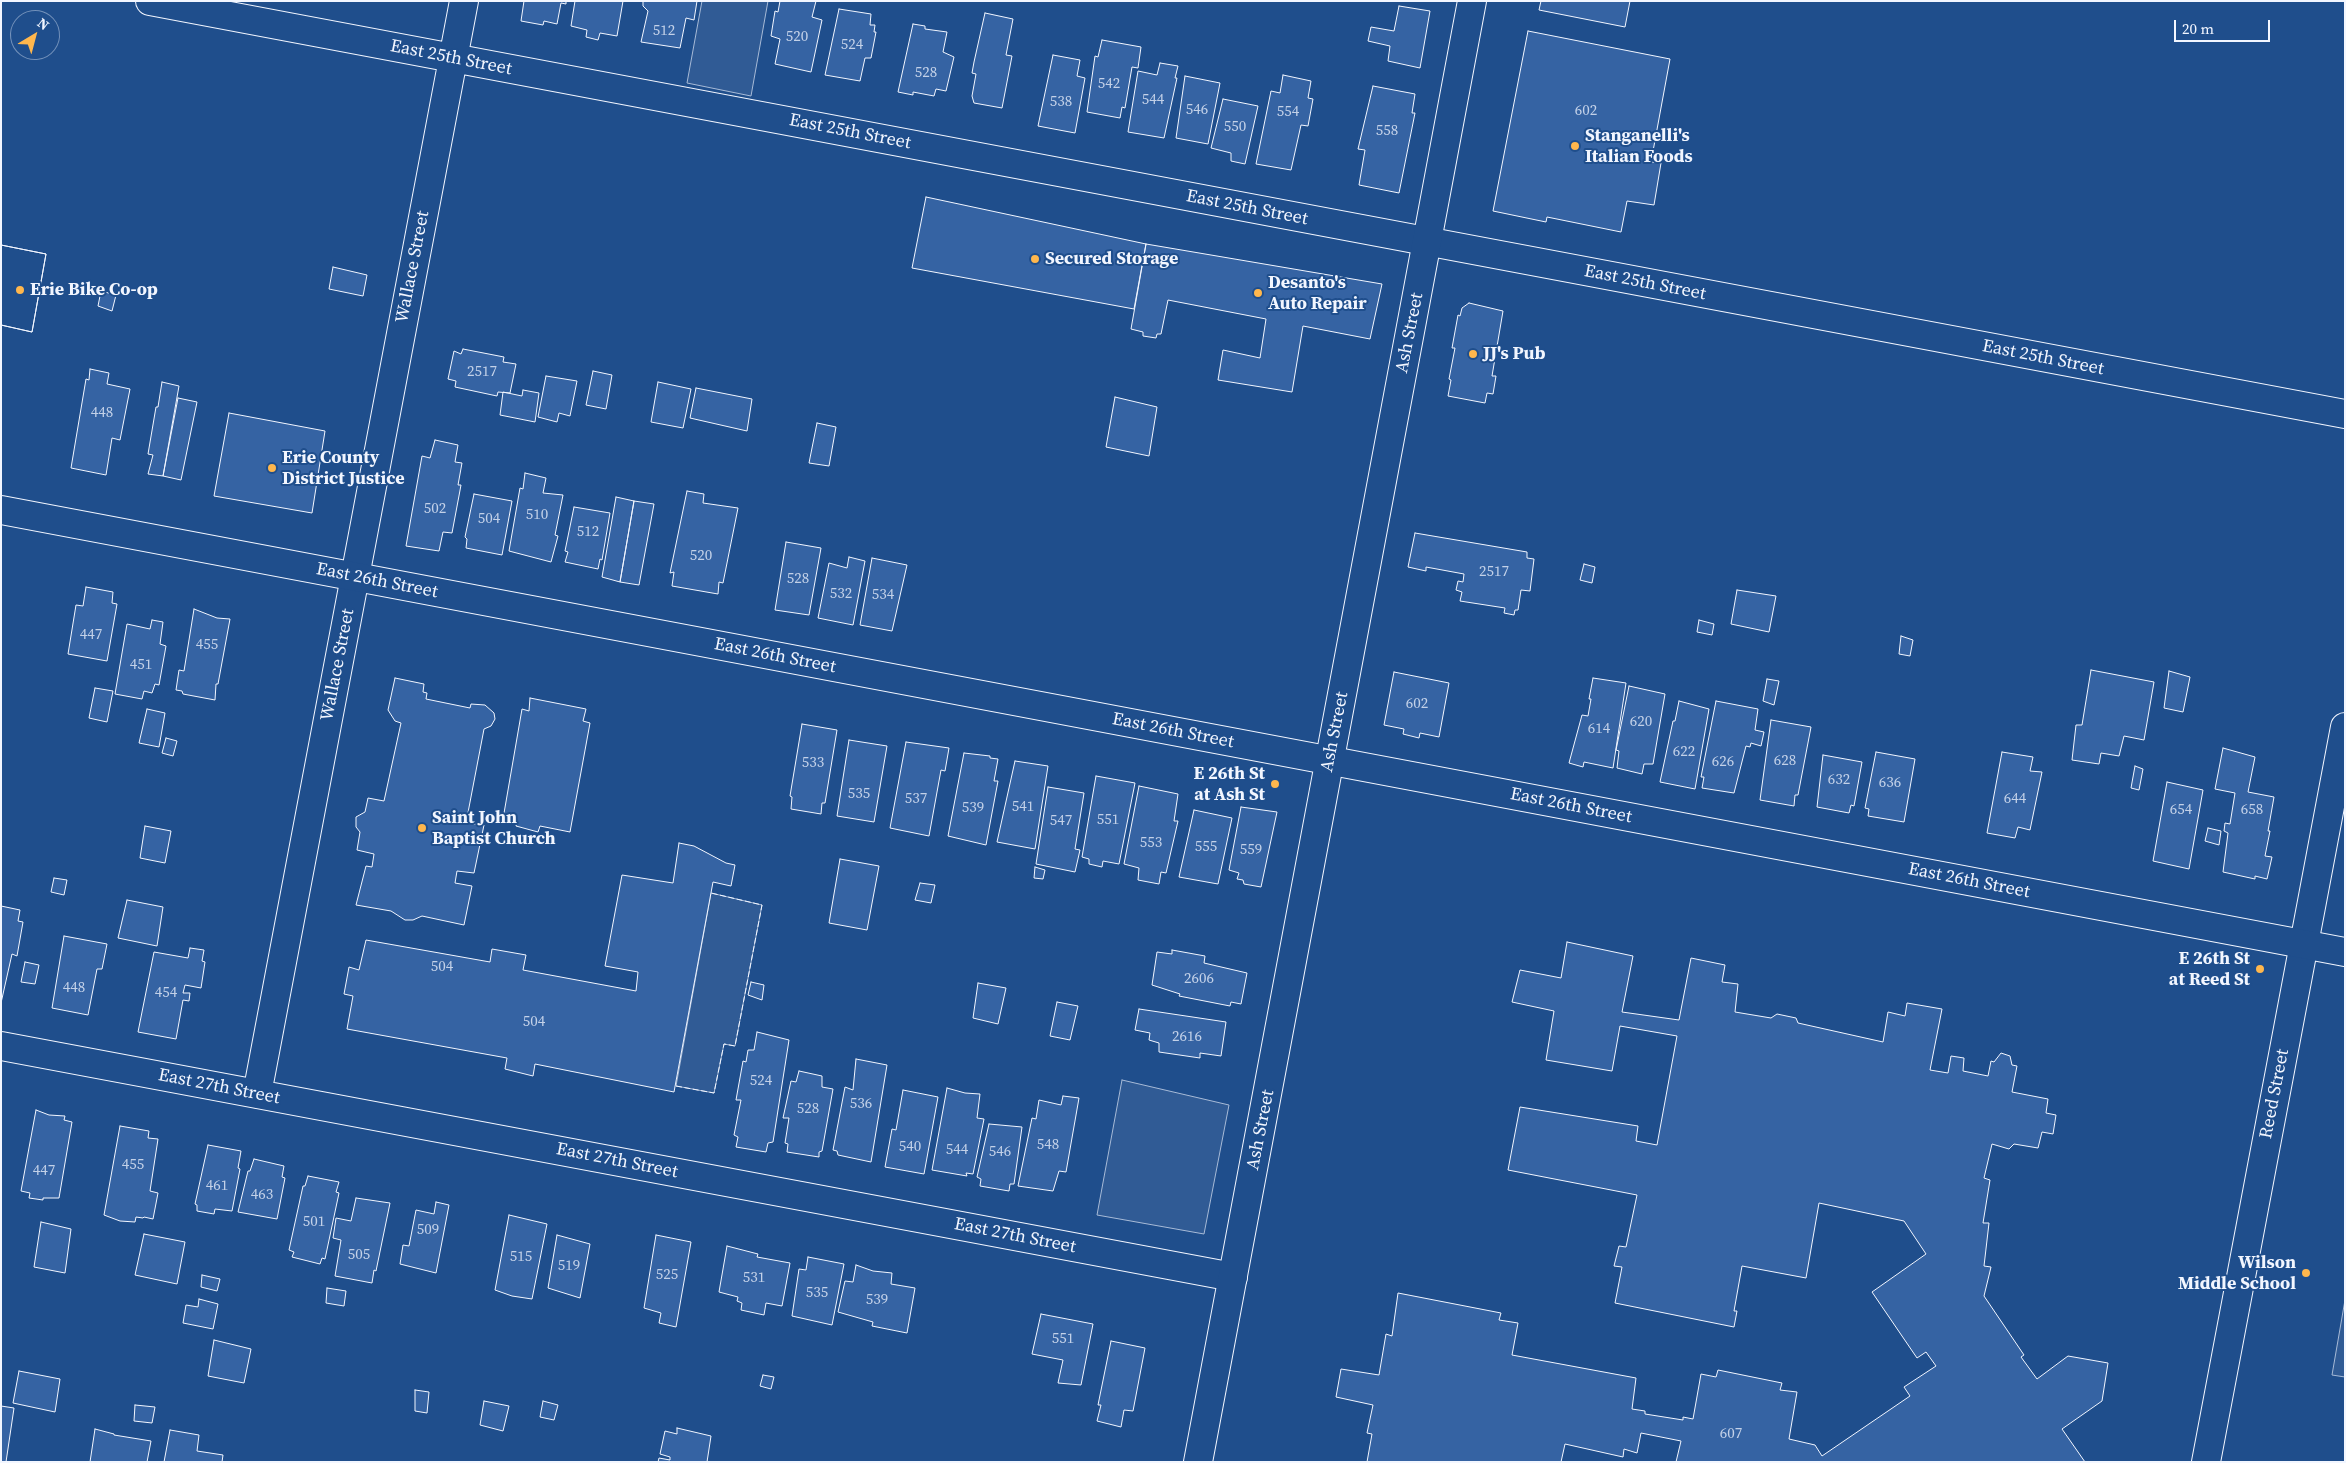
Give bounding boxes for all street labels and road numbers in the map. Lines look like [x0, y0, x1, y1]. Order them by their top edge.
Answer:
street label: East 25th Street [388, 36, 514, 80]
street label: East 25th Street [787, 110, 913, 154]
street label: East 25th Street [1184, 186, 1310, 230]
street label: Wallace Street [392, 209, 434, 325]
street label: East 25th Street [1582, 261, 1708, 305]
street label: Ash Street [1392, 291, 1428, 375]
street label: East 25th Street [1980, 336, 2106, 380]
street label: East 26th Street [314, 559, 440, 603]
street label: Wallace Street [317, 607, 359, 723]
street label: East 26th Street [712, 634, 838, 678]
street label: Ash Street [1317, 690, 1353, 774]
street label: East 26th Street [1110, 709, 1236, 753]
street label: East 26th Street [1508, 784, 1634, 828]
street label: East 26th Street [1906, 859, 2032, 903]
street label: Reed Street [2256, 1047, 2294, 1141]
street label: East 27th Street [156, 1065, 282, 1109]
street label: Ash Street [1243, 1088, 1279, 1172]
street label: East 27th Street [554, 1139, 680, 1183]
street label: East 27th Street [952, 1214, 1078, 1258]

